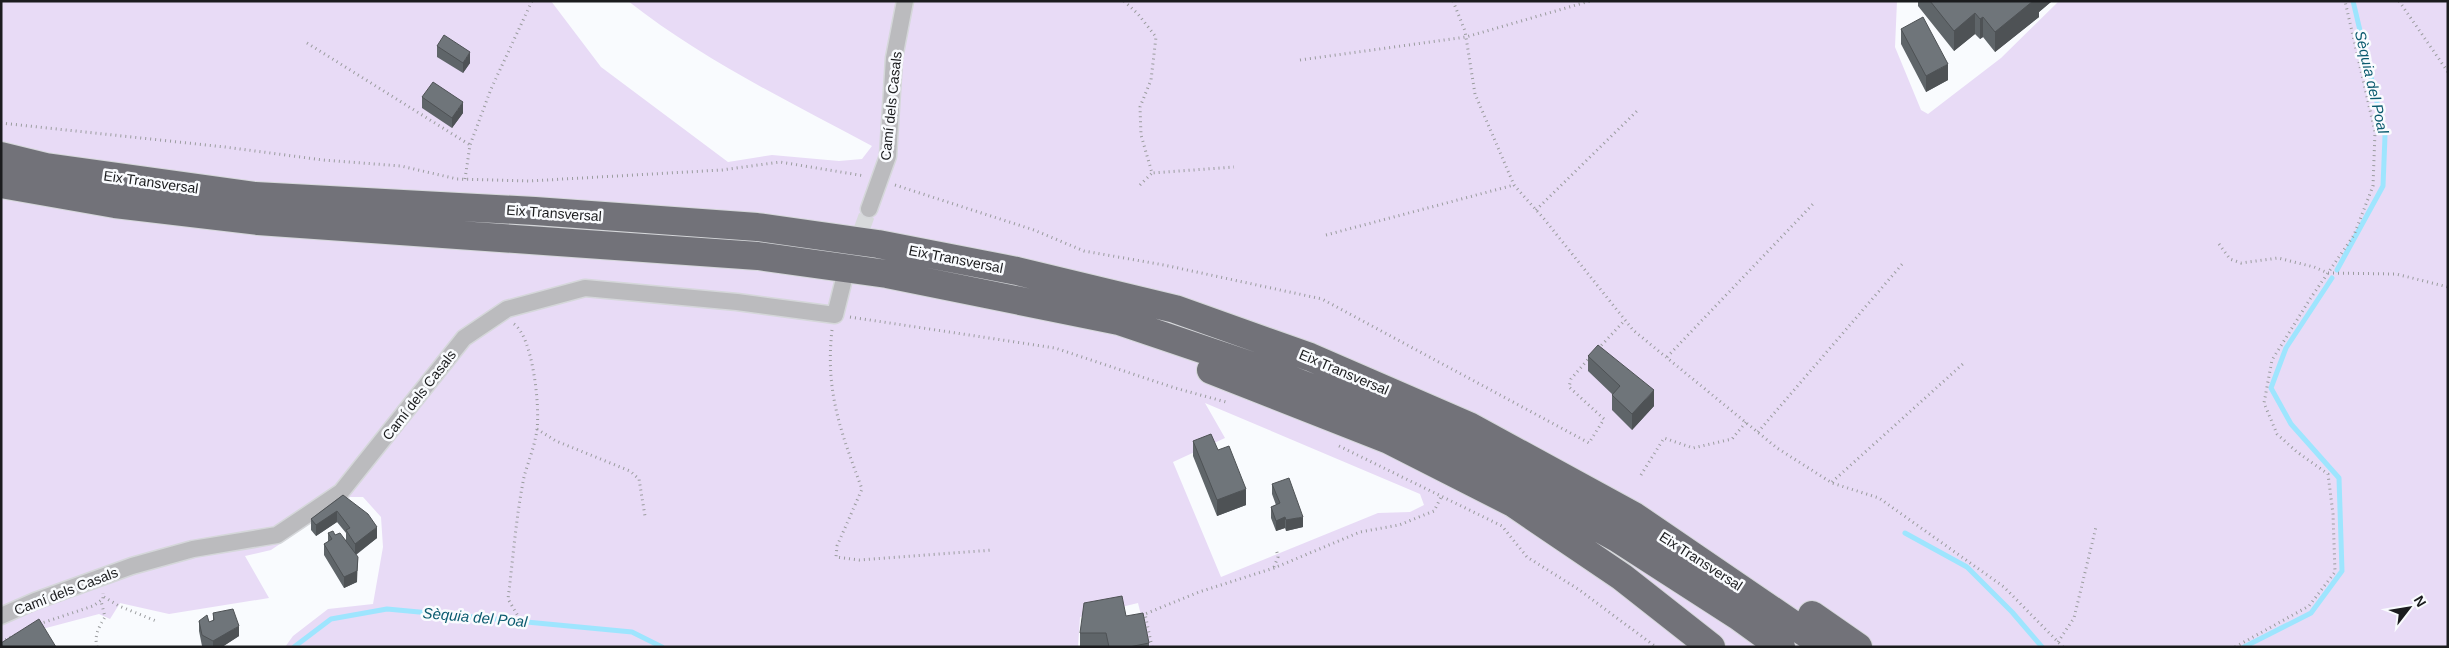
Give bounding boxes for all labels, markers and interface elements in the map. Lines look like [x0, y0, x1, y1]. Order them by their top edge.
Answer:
water label: Sèquia del Poal [2352, 29, 2392, 136]
street label: Camí dels Casals [877, 51, 905, 161]
street label: Eix Transversal [103, 167, 199, 197]
street label: Eix Transversal [506, 202, 602, 224]
street label: Eix Transversal [908, 242, 1004, 276]
street label: Eix Transversal [1297, 346, 1391, 398]
street label: Camí dels Casals [379, 347, 459, 443]
street label: Eix Transversal [1657, 528, 1745, 594]
street label: Camí dels Casals [12, 564, 120, 618]
north arrow [2384, 583, 2434, 633]
text: N [2411, 593, 2430, 610]
water label: Sèquia del Poal [422, 604, 529, 630]

